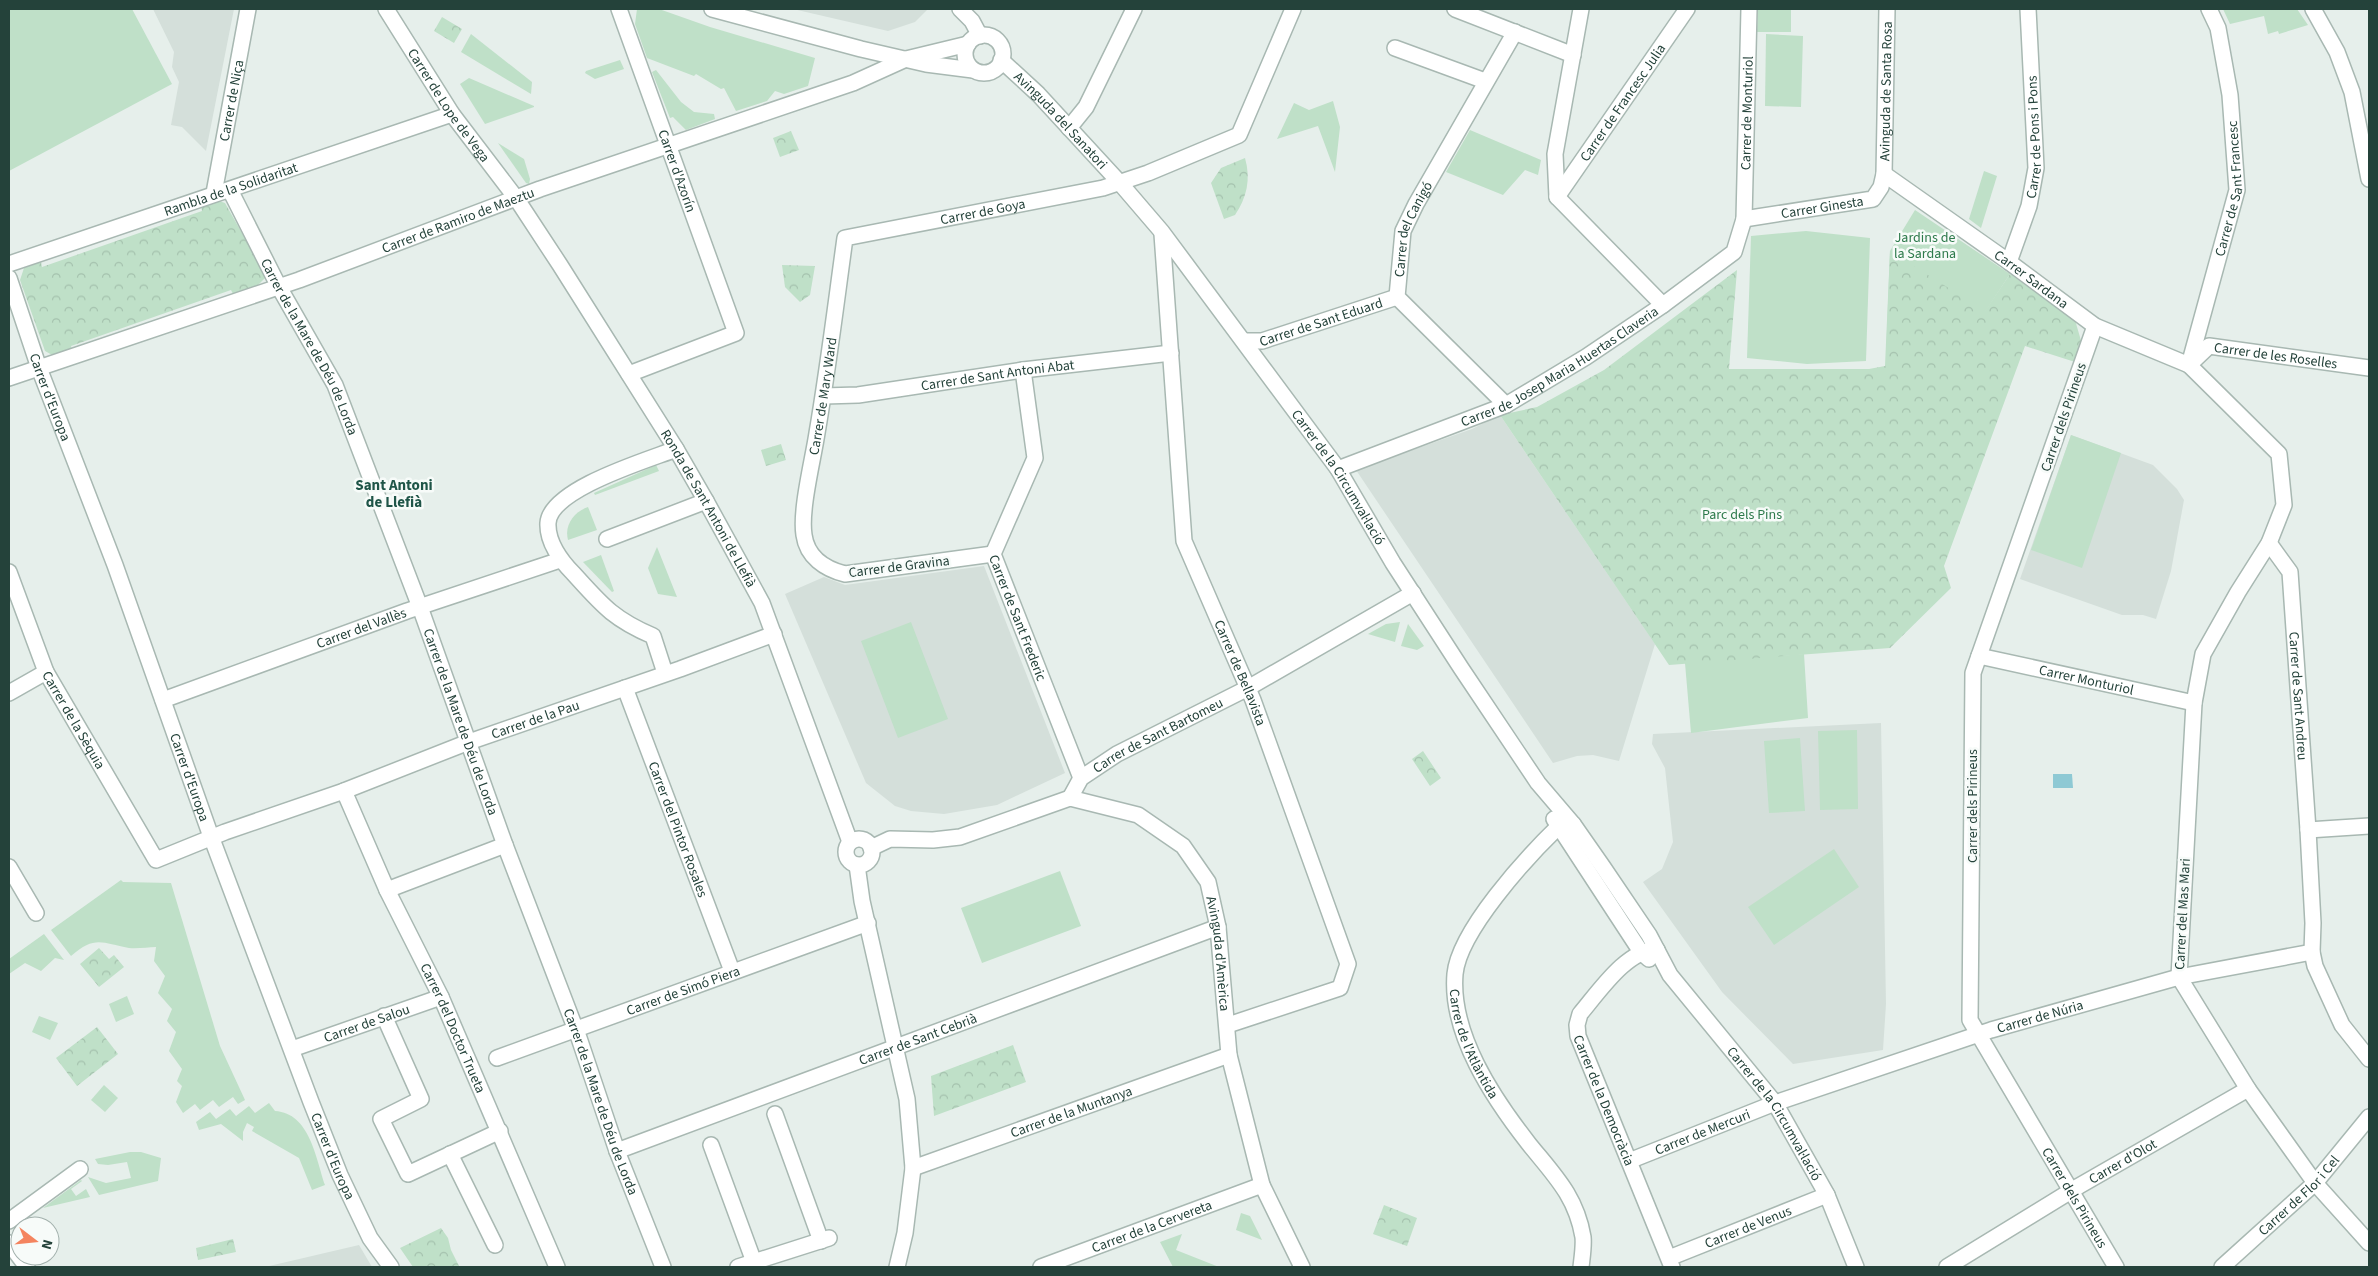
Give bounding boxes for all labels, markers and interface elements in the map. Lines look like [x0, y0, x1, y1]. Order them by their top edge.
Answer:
street label: Avinguda de Santa Rosa [1875, 21, 1898, 161]
street label: Carrer de Francesc Julia [1575, 40, 1671, 166]
street label: Carrer de Lope de Vega [402, 45, 494, 167]
street label: Carrer de Monturiol [1736, 55, 1759, 170]
street label: Carrer de Niça [215, 58, 249, 143]
street label: Avinguda del Sanatori [1009, 68, 1112, 174]
street label: Carrer de Pons i Pons [2022, 75, 2047, 200]
street label: Carrer de Sant Francesc [2210, 119, 2248, 259]
street label: Carrer d'Azorín [652, 127, 701, 215]
street label: Rambla de la Solidaritat [161, 158, 301, 222]
street label: Carrer del Canigó [1390, 178, 1438, 278]
street label: Carrer de Ramiro de Maeztu [379, 183, 538, 259]
street label: Carrer Ginesta [1780, 192, 1865, 224]
street label: Carrer de Goya [939, 194, 1027, 230]
park label: Jardins de la Sardana [1894, 228, 1956, 264]
street label: Carrer Sardana [1990, 245, 2072, 314]
street label: Carrer de la Mare de Déu de Lorda [255, 255, 362, 438]
street label: Carrer de Sant Eduard [1257, 293, 1386, 352]
street label: Carrer de Josep Maria Huertas Claveria [1458, 302, 1663, 432]
street label: Carrer de Mary Ward [804, 336, 842, 457]
street label: Carrer de les Roselles [2213, 338, 2339, 375]
street label: Carrer d'Europa [24, 351, 75, 444]
street label: Carrer de Sant Antoni Abat [920, 355, 1076, 396]
street label: Carrer dels Pirineus [2036, 360, 2092, 474]
street label: Carrer de la Circumval·lació [1286, 406, 1389, 549]
street label: Ronda de Sant Antoni de Llefià [655, 426, 761, 591]
district label: Sant Antoni de Llefià [355, 475, 433, 513]
park label: Parc dels Pins [1702, 505, 1782, 525]
street label: Carrer de Gravina [847, 551, 951, 583]
street label: Carrer de Sant Frederic [983, 552, 1051, 685]
street label: Carrer del Vallès [314, 603, 409, 654]
street label: Carrer de Bellavista [1208, 617, 1270, 729]
street label: Carrer de la Mare de Déu de Lorda [417, 626, 503, 818]
street label: Carrer de Sant Andreu [2283, 631, 2312, 761]
street label: Carrer Monturiol [2037, 660, 2136, 701]
street label: Carrer de la Sèquia [37, 668, 110, 773]
street label: Carrer de Sant Bartomeu [1089, 693, 1227, 778]
street label: Carrer de la Pau [489, 696, 582, 745]
street label: Carrer d'Europa [164, 731, 214, 824]
street label: Carrer dels Pirineus [1963, 749, 1983, 863]
street label: Carrer del Pintor Rosales [643, 759, 712, 901]
street label: Carrer del Mas Mari [2170, 858, 2196, 970]
street label: Avinguda d'Amèrica [1200, 894, 1234, 1012]
street label: Carrer del Doctor Trueta [415, 960, 490, 1096]
street label: Carrer de Simó Piera [624, 961, 743, 1021]
street label: Carrer de l'Atlàntida [1444, 988, 1503, 1103]
street label: Carrer de Núria [1995, 995, 2086, 1039]
street label: Carrer de Salou [321, 1000, 413, 1048]
street label: Carrer de la Mare de Déu de Lorda [558, 1006, 643, 1198]
street label: Carrer de Sant Cebrià [856, 1009, 980, 1071]
street label: Carrer de la Democràcia [1568, 1032, 1639, 1169]
street label: Carrer de la Circumval·lació [1722, 1043, 1826, 1185]
street label: Carrer de la Muntanya [1008, 1081, 1135, 1143]
street label: Carrer de Mercuri [1652, 1105, 1753, 1161]
street label: Carrer d'Europa [305, 1110, 359, 1203]
street label: Carrer d'Olot [2085, 1134, 2161, 1189]
street label: Carrer dels Pirineus [2036, 1144, 2112, 1252]
street label: Carrer de Flor i Cel [2254, 1151, 2345, 1241]
street label: Carrer de la Cervereta [1089, 1195, 1215, 1258]
street label: Carrer de Venus [1702, 1201, 1795, 1254]
north arrow [10, 1216, 60, 1266]
text: N [36, 1237, 57, 1252]

